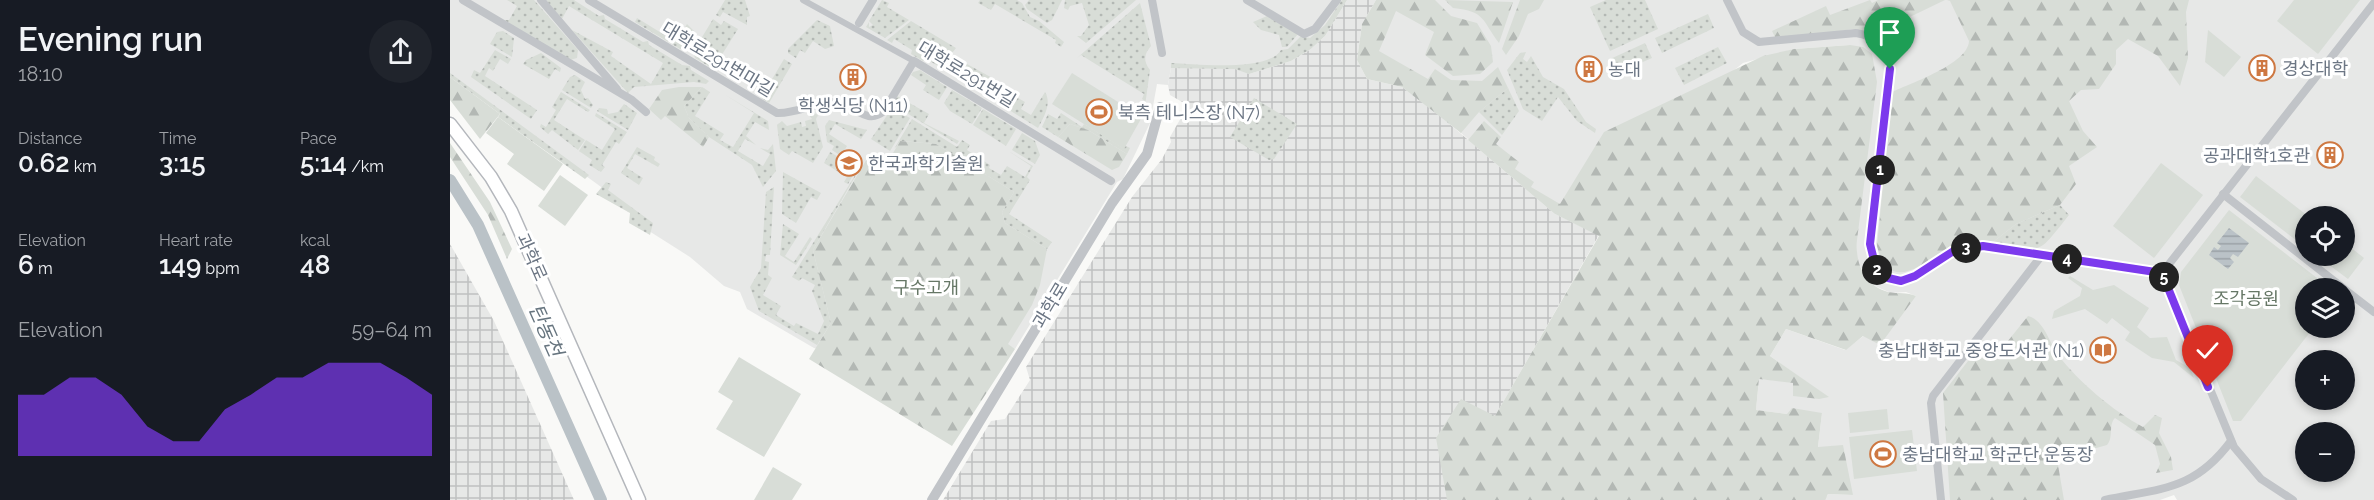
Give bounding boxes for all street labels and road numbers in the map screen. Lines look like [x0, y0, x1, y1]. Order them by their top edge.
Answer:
street label: 대학로291번마길 [658, 17, 778, 101]
street label: 대학로291번길 [914, 37, 1020, 111]
street label: 과학로 [512, 230, 552, 284]
street label: 과학로 [1028, 278, 1072, 332]

